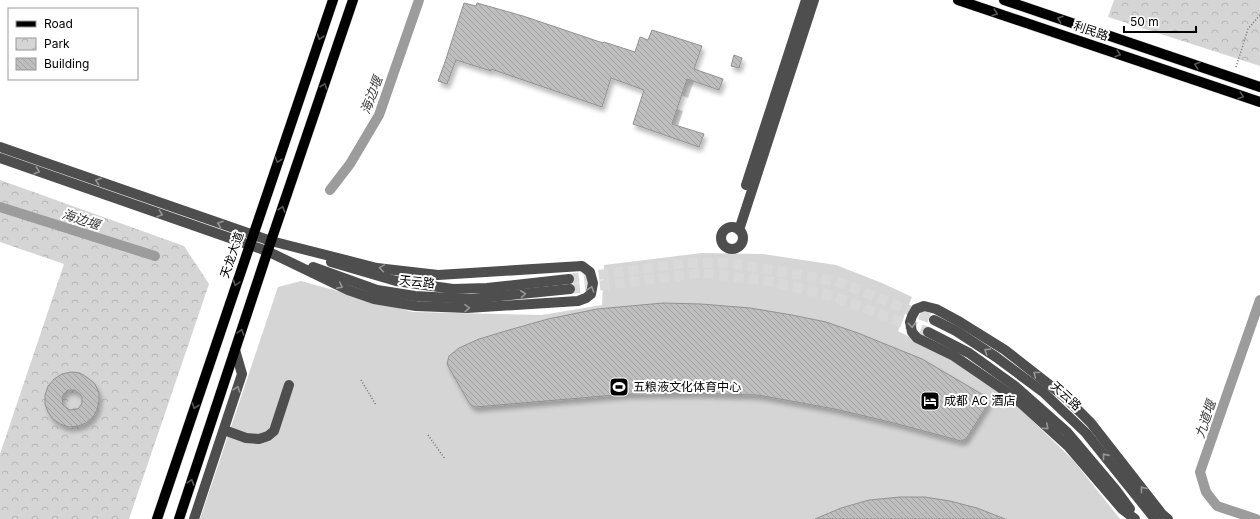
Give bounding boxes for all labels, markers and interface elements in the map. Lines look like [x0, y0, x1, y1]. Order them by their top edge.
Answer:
legend [8, 8, 138, 80]
one-way arrow [992, 8, 999, 16]
scale bar [1124, 8, 1196, 34]
text: 50 m [1130, 14, 1159, 29]
one-way arrow [1057, 15, 1064, 24]
text: Road [44, 16, 73, 31]
street label: 利民路 [1072, 18, 1111, 43]
one-way arrow [316, 33, 325, 40]
text: Park [44, 36, 70, 51]
one-way arrow [1115, 50, 1122, 58]
text: Building [44, 56, 89, 71]
one-way arrow [1193, 61, 1200, 70]
water label: 海边堰 [357, 72, 386, 116]
one-way arrow [319, 82, 328, 89]
one-way arrow [1238, 91, 1245, 100]
one-way arrow [274, 156, 283, 163]
one-way arrow [33, 166, 40, 175]
one-way arrow [94, 177, 101, 186]
water label: 海边堰 [60, 205, 104, 233]
one-way arrow [277, 205, 285, 212]
one-way arrow [156, 209, 163, 217]
one-way arrow [217, 220, 224, 228]
street label: 天龙大道 [217, 230, 246, 280]
one-way arrow [379, 264, 386, 273]
street label: 天云路 [398, 272, 436, 291]
one-way arrow [232, 279, 241, 286]
one-way arrow [336, 281, 344, 289]
one-way arrow [586, 286, 594, 293]
one-way arrow [520, 290, 526, 299]
one-way arrow [464, 304, 470, 312]
one-way arrow [907, 322, 916, 328]
one-way arrow [236, 329, 245, 336]
one-way arrow [984, 348, 991, 356]
one-way arrow [1033, 371, 1040, 379]
sports icon: 五粮液文化体育中心 [608, 376, 630, 398]
street label: 天云路 [1048, 378, 1085, 413]
place label: 五粮液文化体育中心 [633, 379, 741, 394]
one-way arrow [232, 386, 241, 393]
hotel icon: 成都 AC 酒店 [919, 390, 941, 412]
place label: 成都 AC 酒店 [944, 393, 1015, 408]
water label: 九道堰 [1191, 396, 1220, 440]
one-way arrow [191, 403, 199, 410]
one-way arrow [1041, 422, 1049, 429]
one-way arrow [1102, 453, 1109, 460]
one-way arrow [186, 479, 195, 486]
one-way arrow [1141, 487, 1148, 494]

